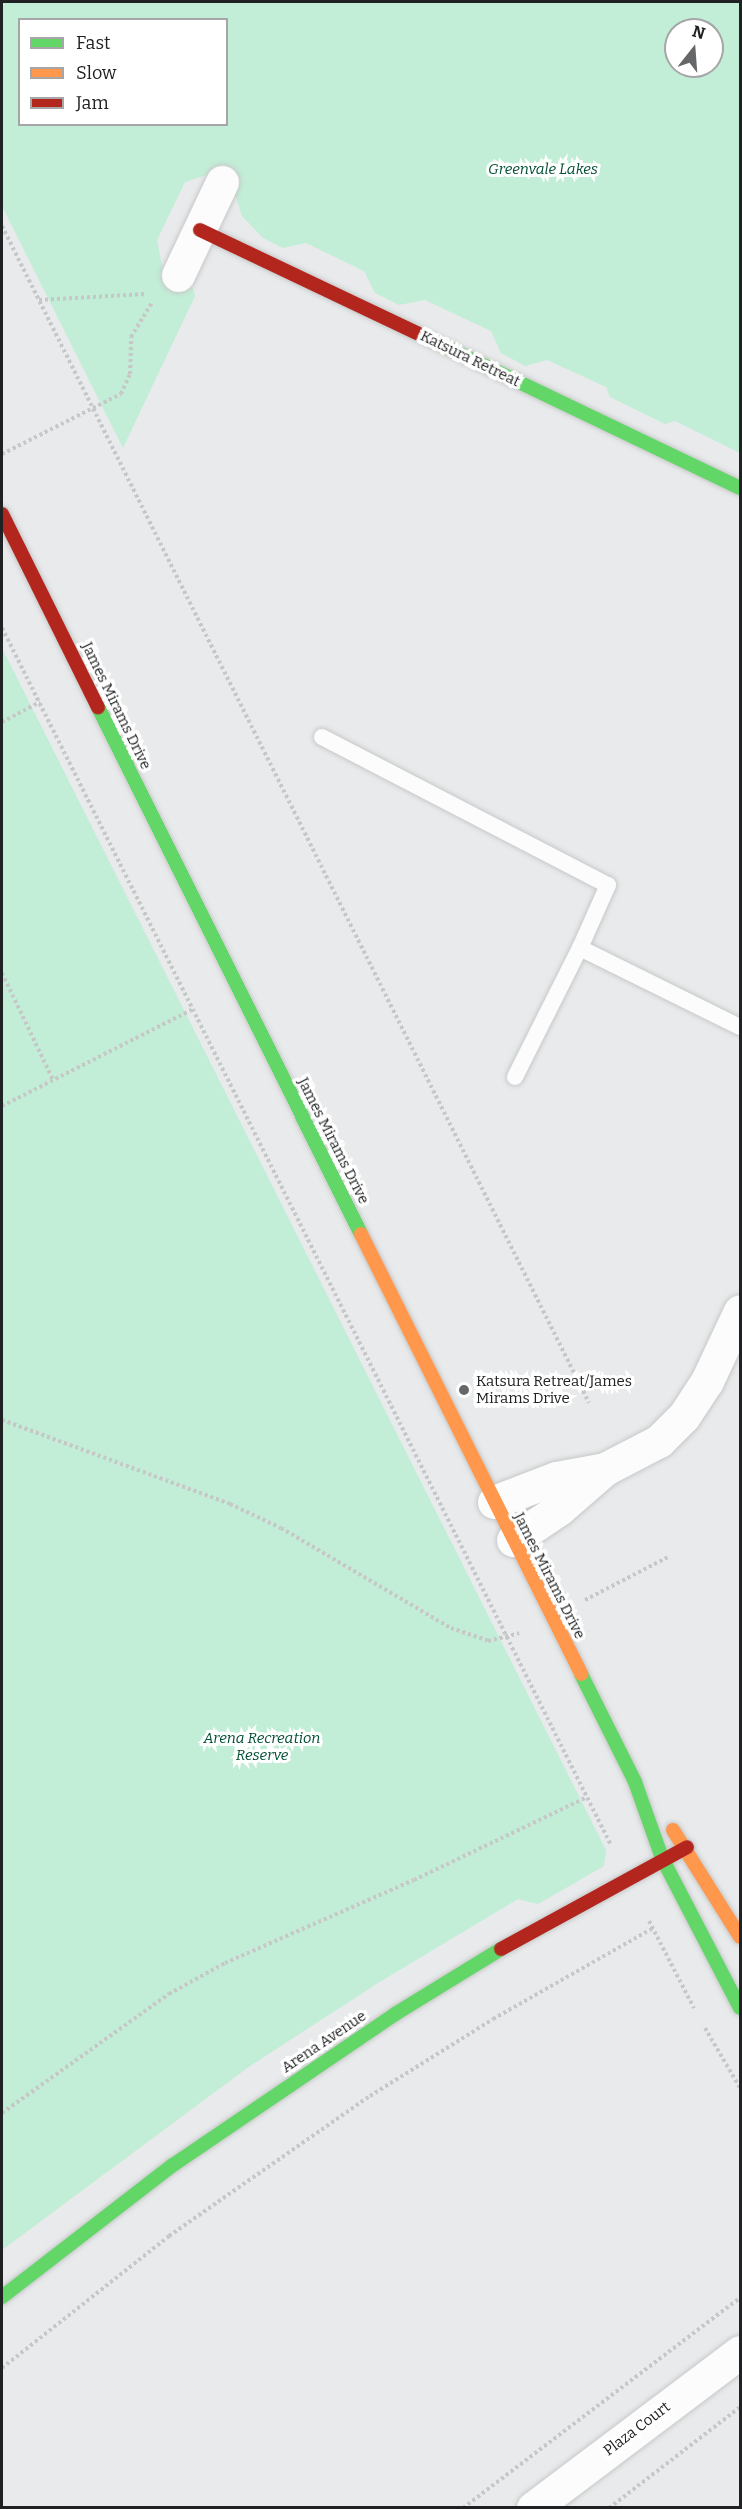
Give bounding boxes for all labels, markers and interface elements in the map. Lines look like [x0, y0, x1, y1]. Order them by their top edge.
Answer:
legend [18, 18, 228, 126]
north arrow [664, 18, 724, 78]
text: N [690, 21, 708, 43]
text: Fast [76, 32, 111, 54]
text: Slow [76, 62, 116, 84]
text: Jam [76, 92, 109, 114]
park label: Greenvale Lakes [488, 161, 598, 179]
street label: Katsura Retreat [417, 327, 523, 391]
street label: James Mirams Drive [77, 640, 155, 772]
street label: James Mirams Drive [293, 1075, 373, 1207]
place label: Katsura Retreat/James Mirams Drive [476, 1372, 632, 1407]
marker: Katsura Retreat/James Mirams Drive [457, 1383, 471, 1397]
street label: James Mirams Drive [509, 1510, 589, 1642]
park label: Arena Recreation Reserve [204, 1729, 320, 1764]
street label: Arena Avenue [278, 2007, 370, 2077]
street label: Plaza Court [600, 2398, 674, 2460]

